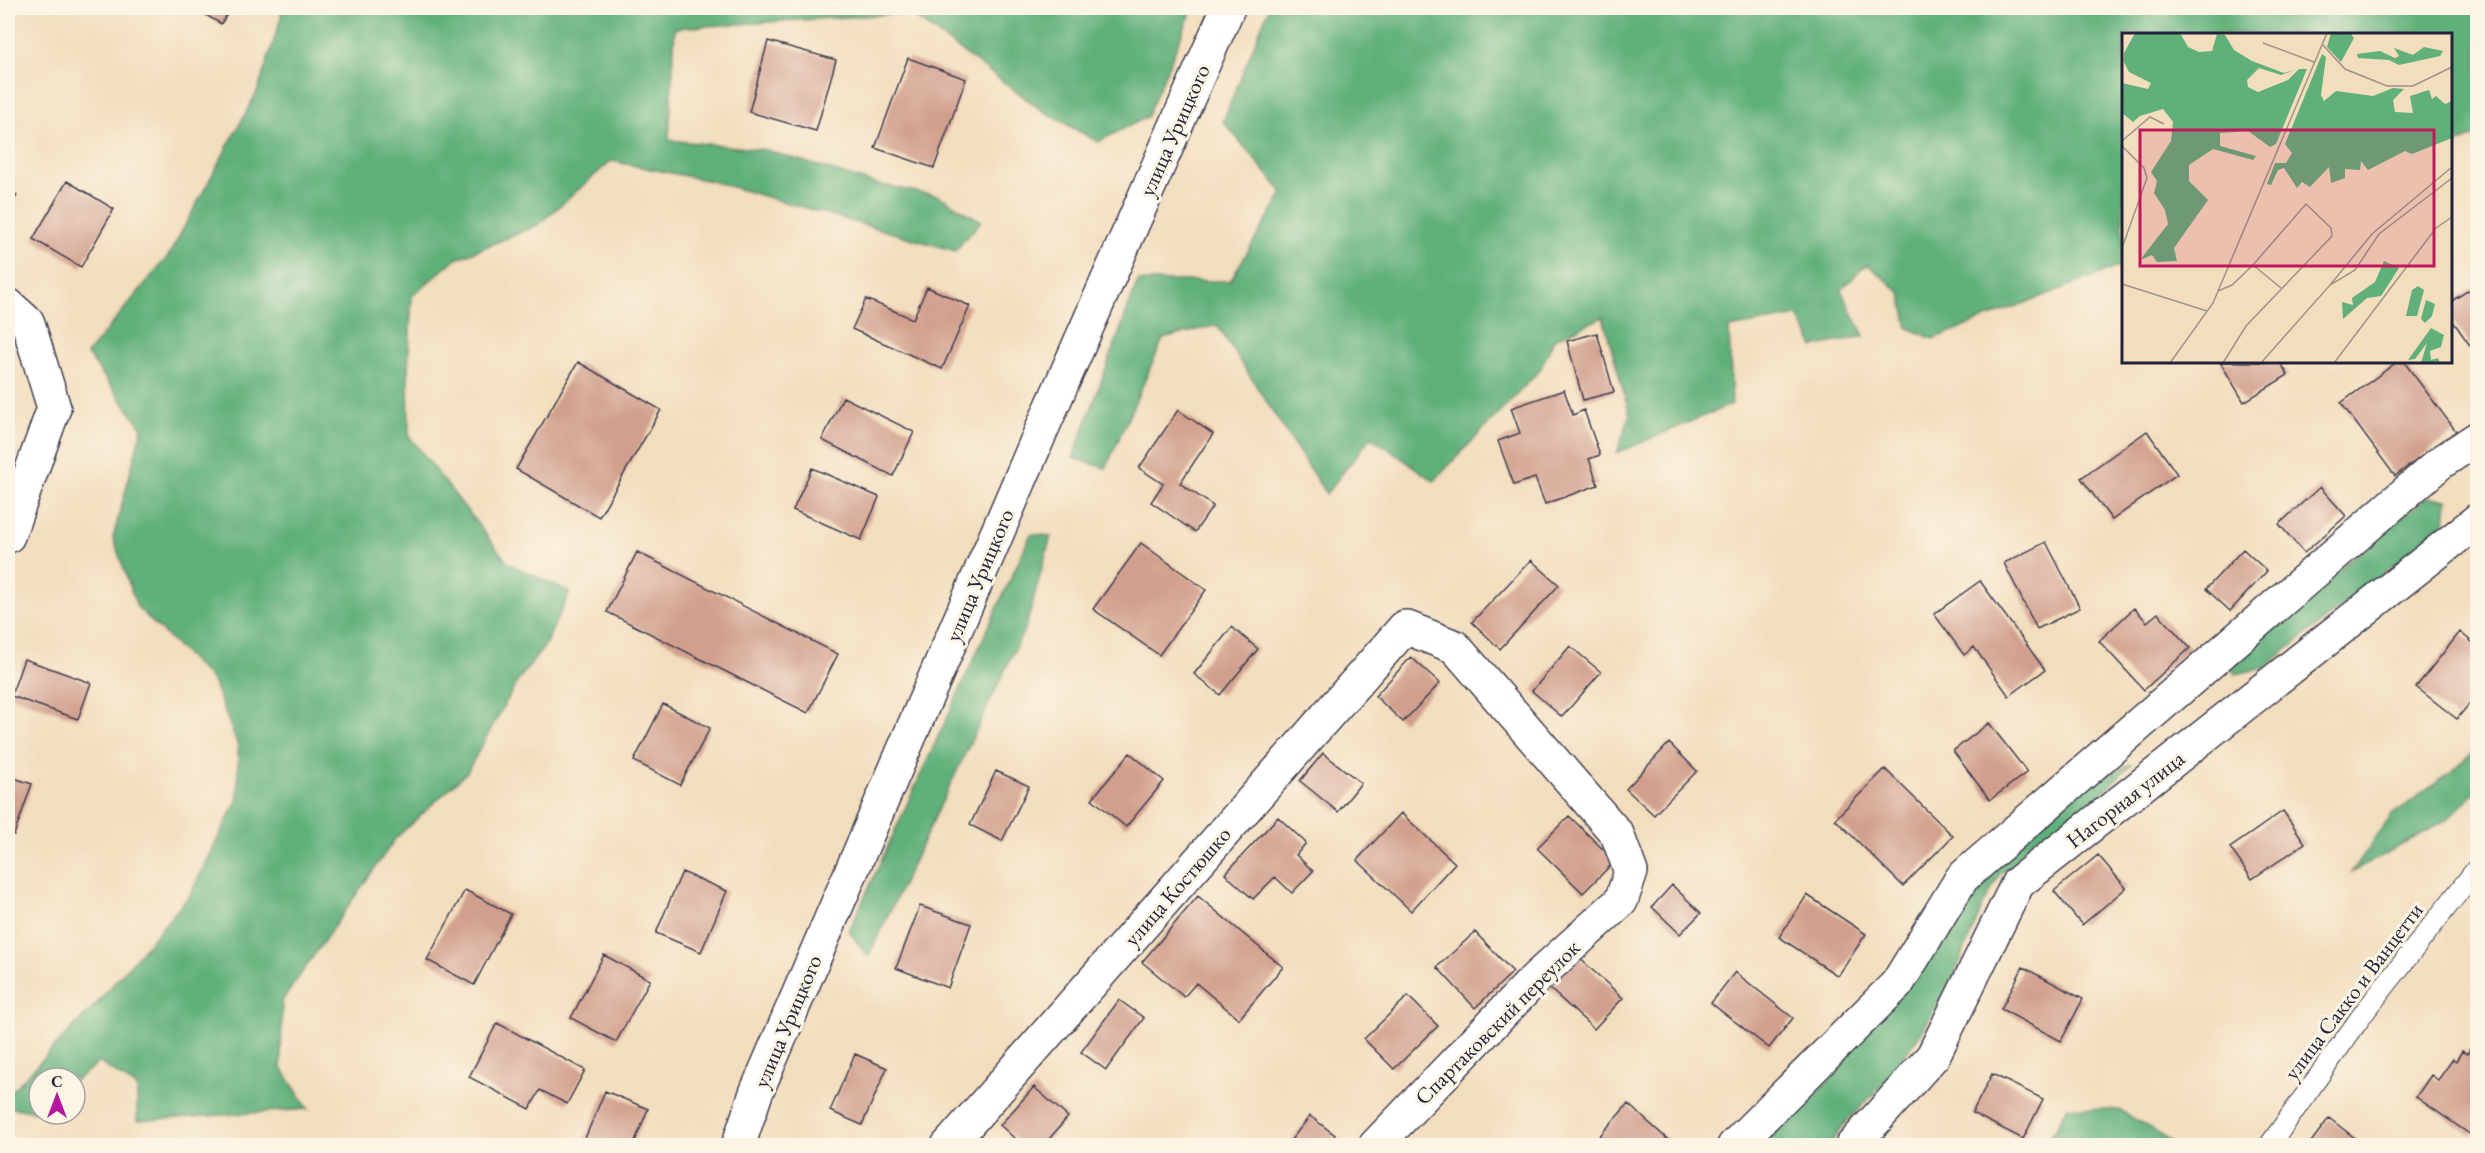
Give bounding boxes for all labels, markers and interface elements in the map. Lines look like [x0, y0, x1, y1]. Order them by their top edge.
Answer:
inset map [2122, 33, 2452, 363]
street label: улица Урицкого [1132, 59, 1217, 201]
street label: улица Урицкого [938, 504, 1021, 646]
street label: Нагорная улица [2060, 744, 2191, 855]
street label: улица Костюшко [1117, 820, 1237, 952]
street label: улица Сакко и Ванцетти [2277, 897, 2430, 1086]
street label: Спартаковский переулок [1408, 933, 1587, 1111]
street label: улица Урицкого [746, 950, 829, 1092]
north arrow [27, 1066, 87, 1126]
text: С [51, 1071, 63, 1092]

